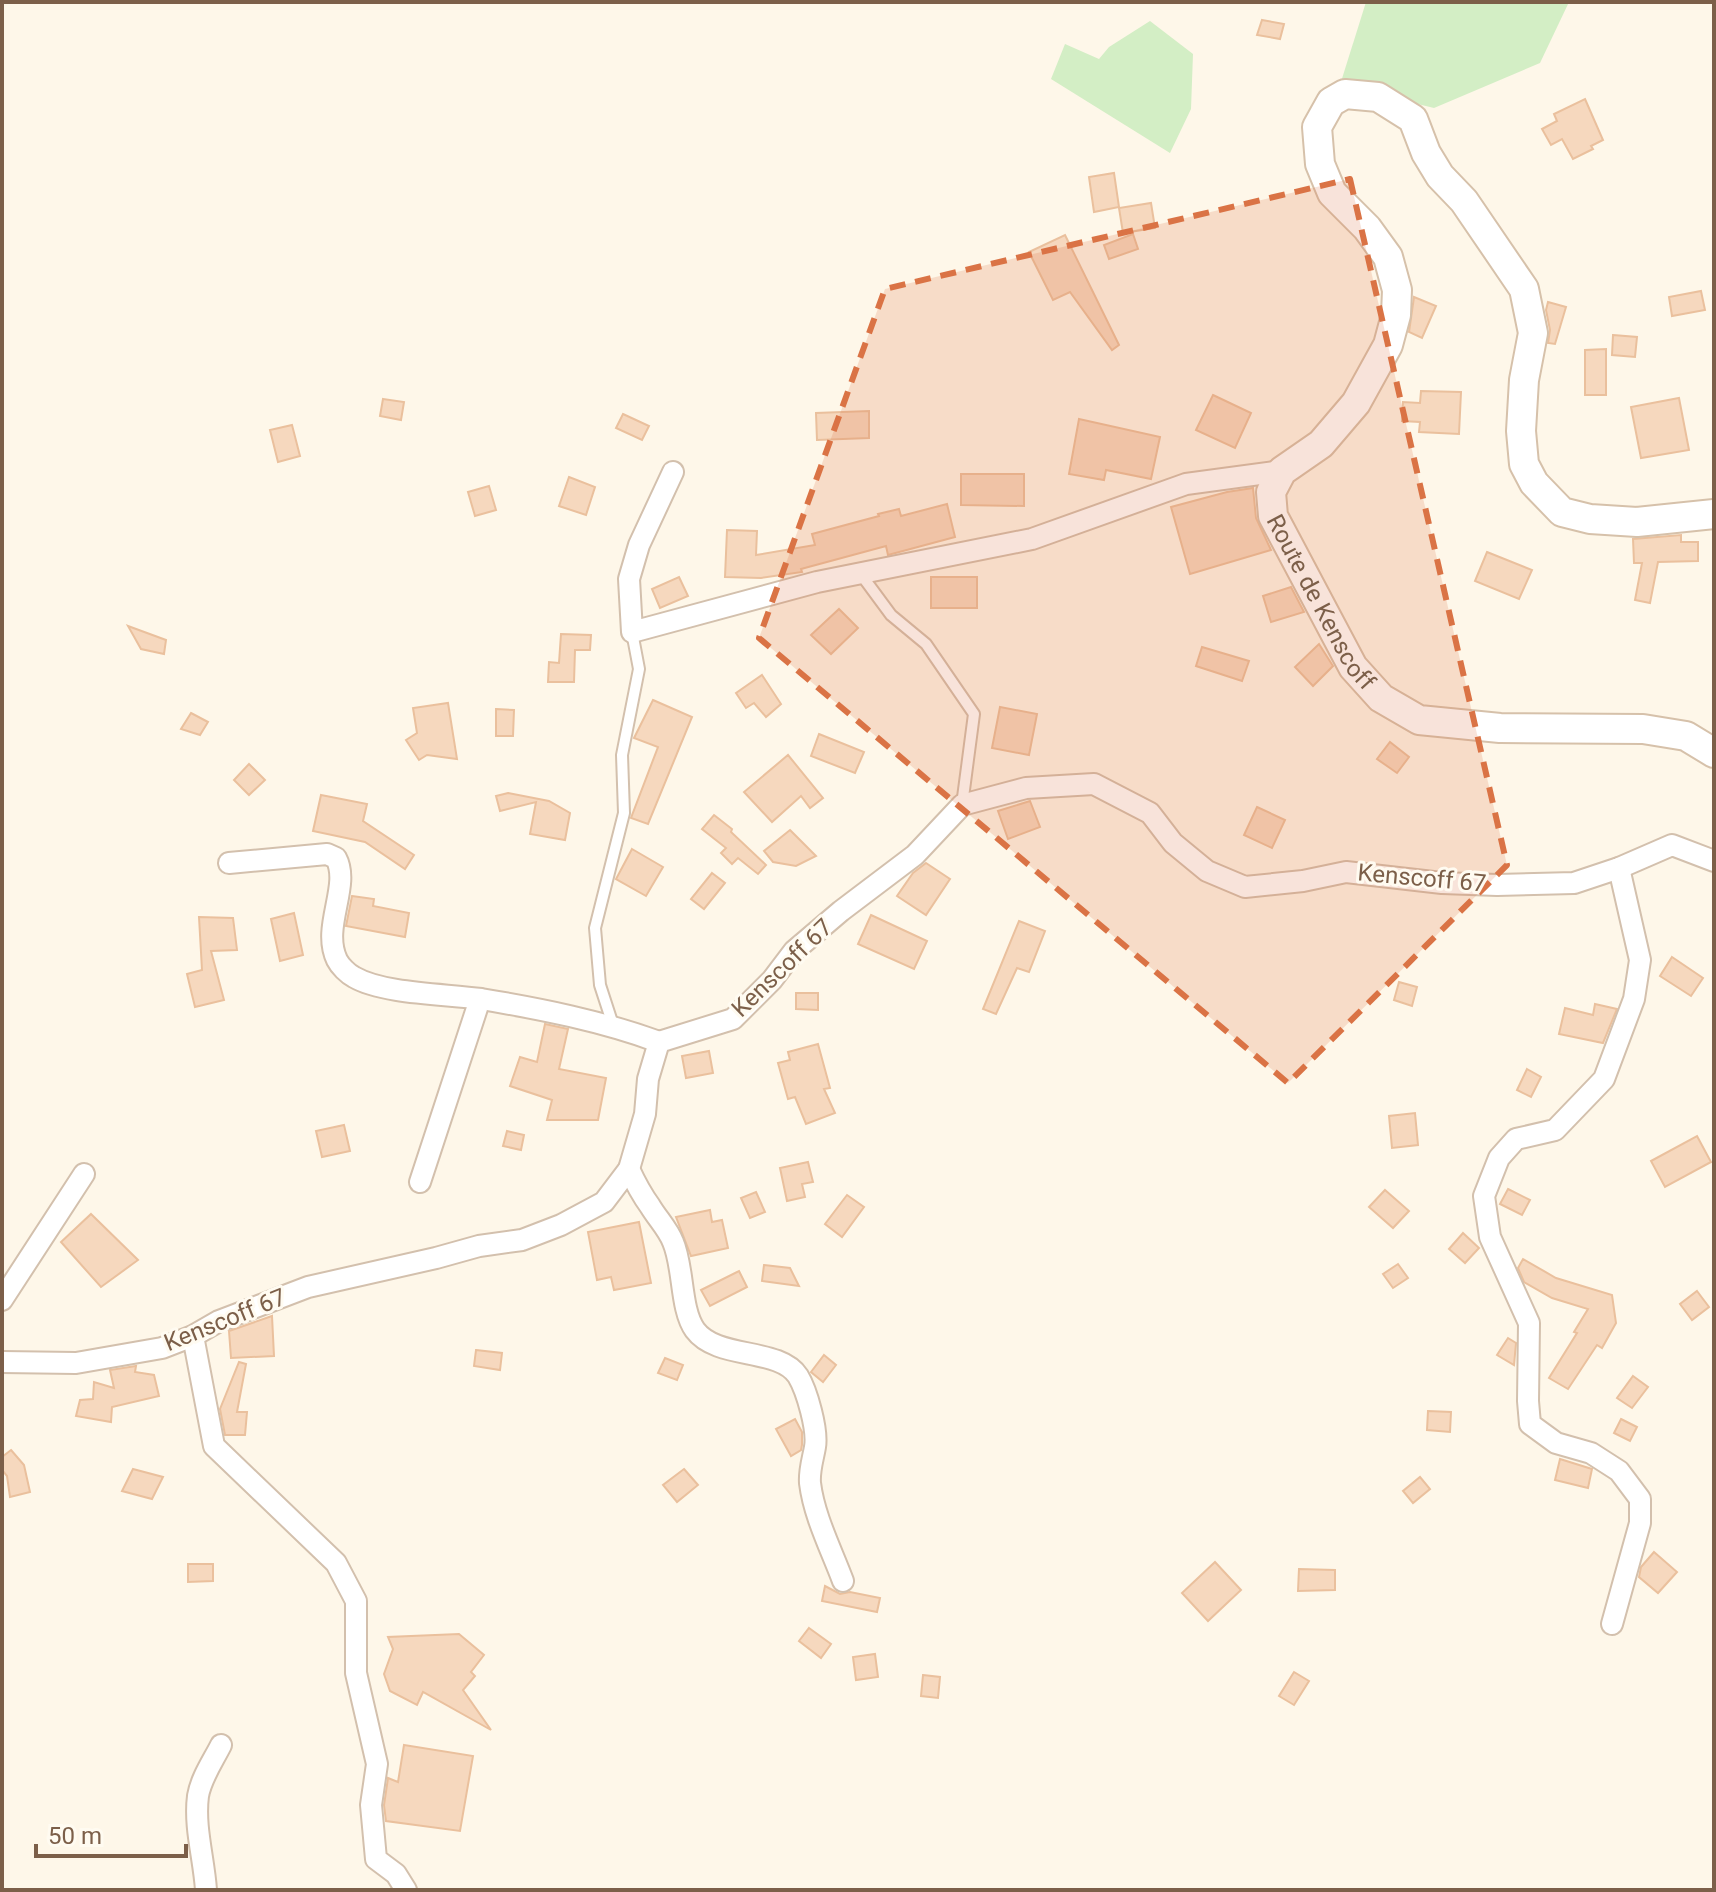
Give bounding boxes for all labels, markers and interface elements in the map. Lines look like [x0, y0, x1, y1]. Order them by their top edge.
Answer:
street label: Route de Kenscoff [1261, 510, 1381, 696]
street label: Kenscoff 67 [1357, 858, 1487, 898]
street label: Kenscoff 67 [726, 913, 838, 1023]
street label: Kenscoff 67 [160, 1283, 290, 1357]
scale bar [36, 1808, 186, 1858]
text: 50 m [48, 1822, 102, 1850]

